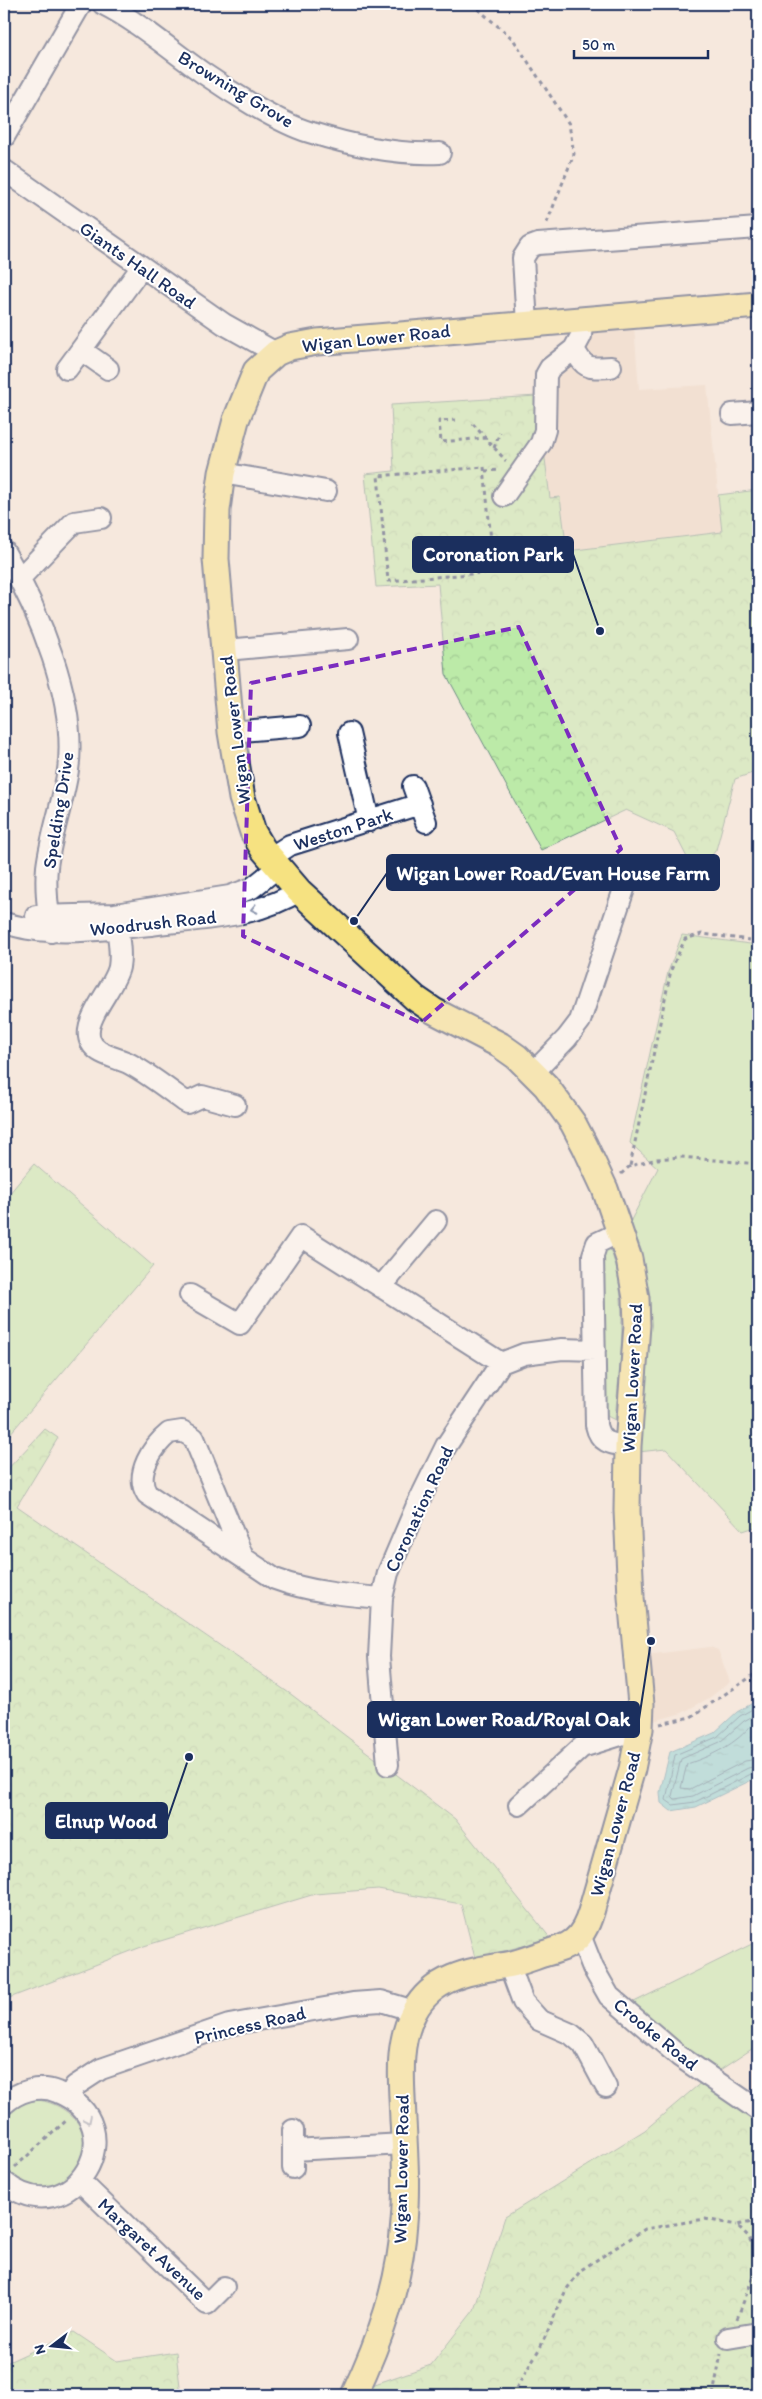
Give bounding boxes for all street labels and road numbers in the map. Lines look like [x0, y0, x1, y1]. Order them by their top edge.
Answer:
street label: Browning Grove [174, 45, 298, 133]
street label: Giants Hall Road [75, 216, 201, 314]
street label: Wigan Lower Road [301, 319, 451, 357]
street label: Wigan Lower Road [215, 655, 255, 805]
street label: Spelding Drive [37, 750, 79, 870]
street label: Weston Park [291, 802, 396, 856]
street label: Woodrush Road [89, 905, 217, 941]
street label: Wigan Lower Road [617, 1303, 647, 1453]
street label: Coronation Road [380, 1442, 458, 1576]
street label: Wigan Lower Road [585, 1749, 645, 1899]
street label: Crooke Road [609, 1993, 704, 2076]
street label: Princess Road [192, 2001, 309, 2049]
street label: Wigan Lower Road [388, 2094, 414, 2244]
street label: Margaret Avenue [93, 2193, 211, 2305]

